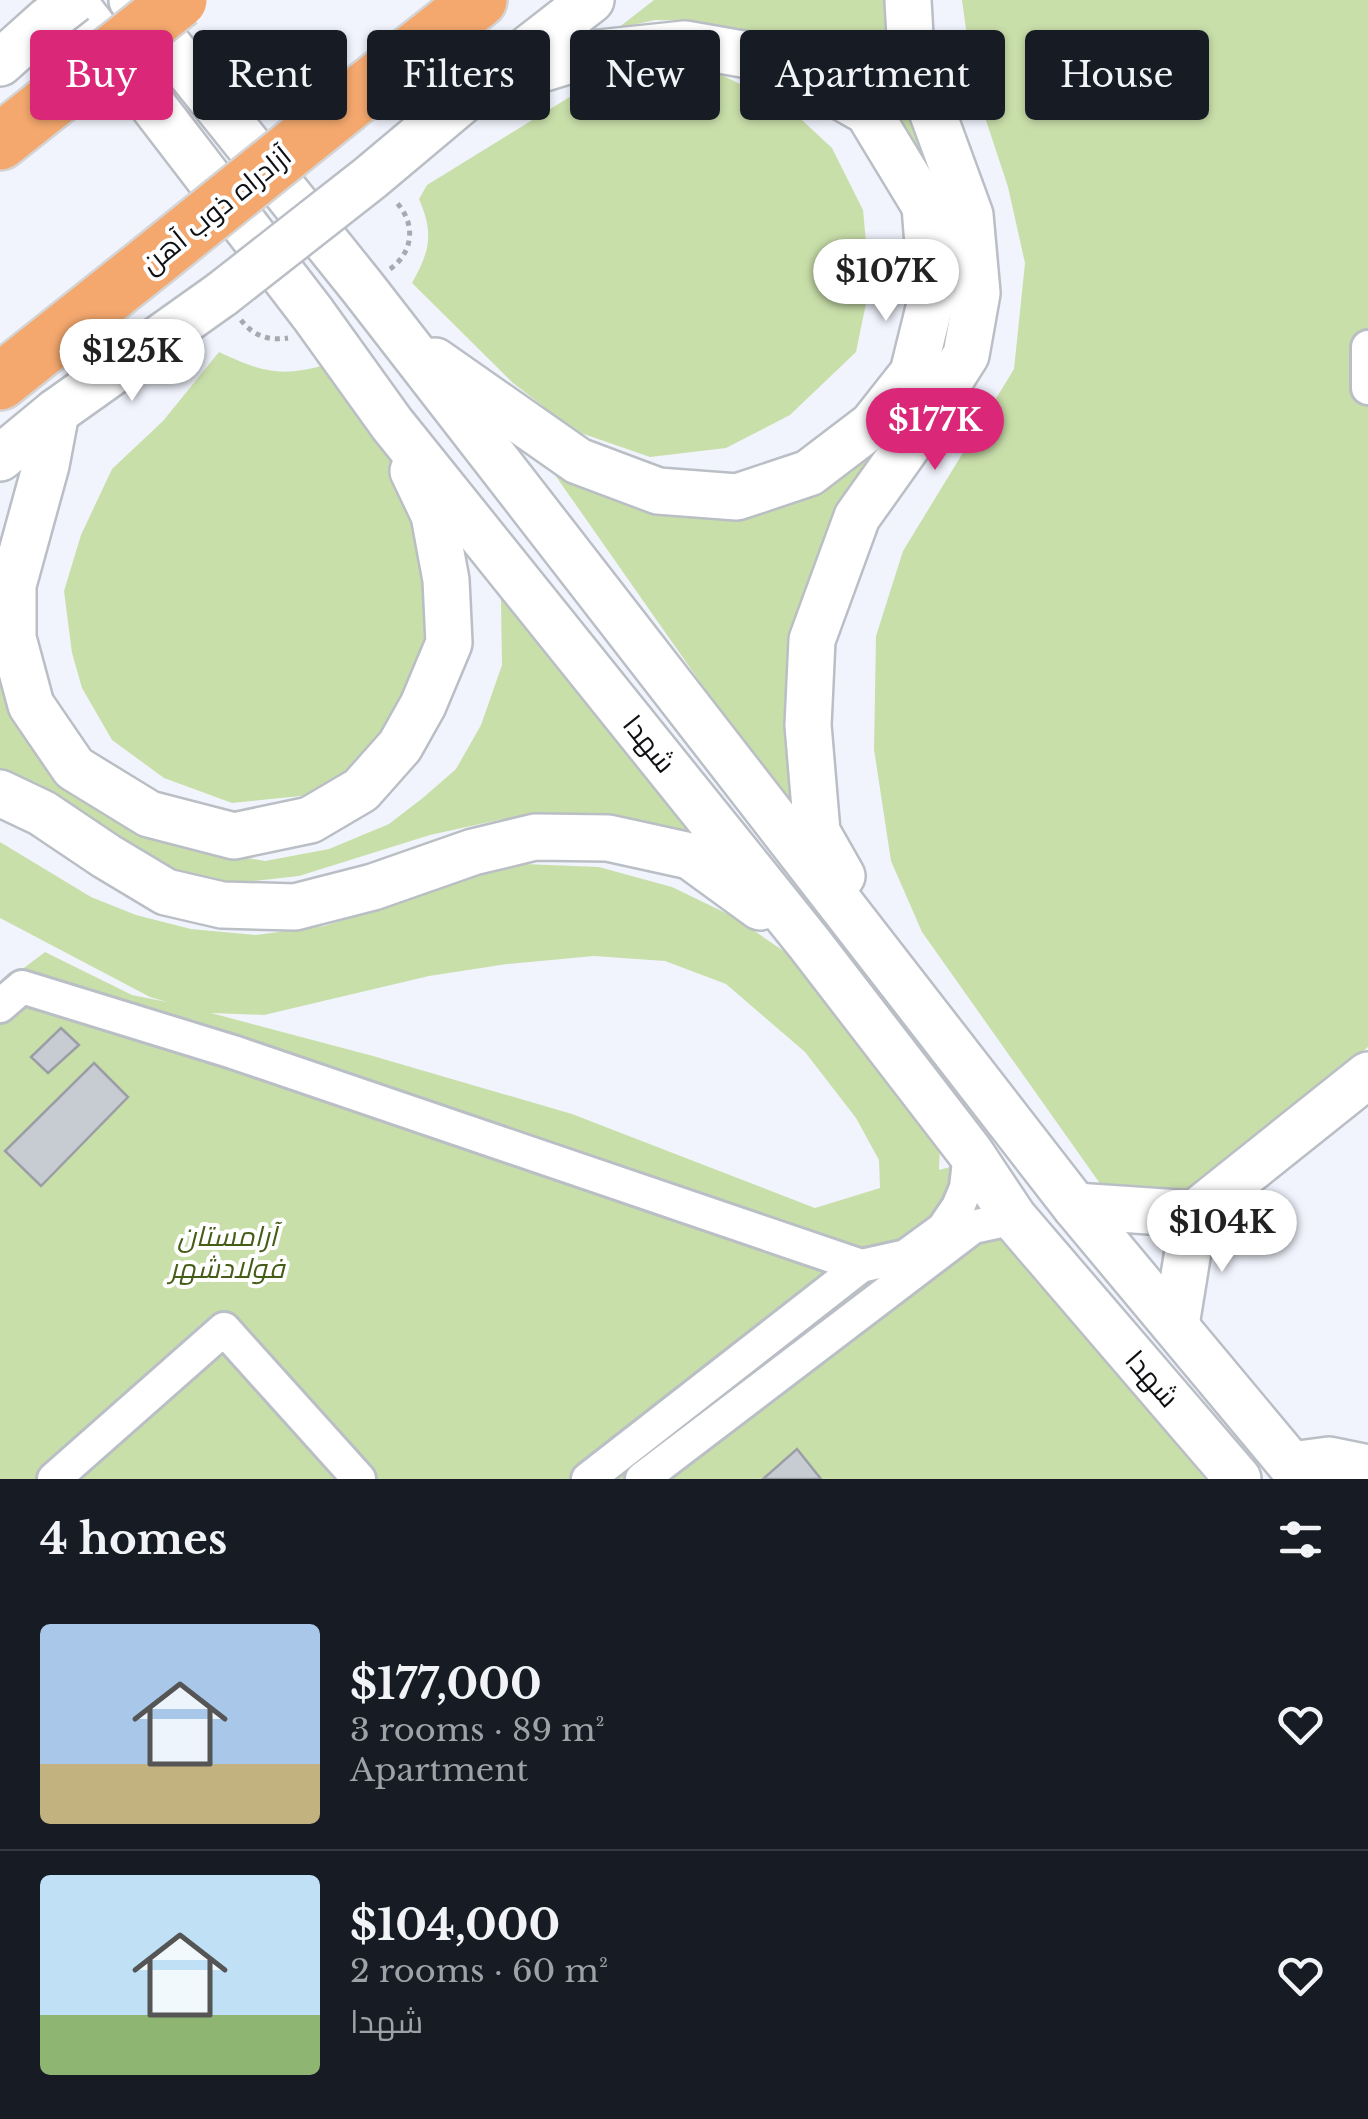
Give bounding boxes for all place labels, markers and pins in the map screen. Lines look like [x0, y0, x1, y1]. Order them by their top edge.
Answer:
pin: $107K [816, 239, 956, 324]
pin: $125K [62, 319, 202, 404]
pin: $177K [865, 388, 1005, 473]
pin: $104K [1152, 1190, 1292, 1275]

